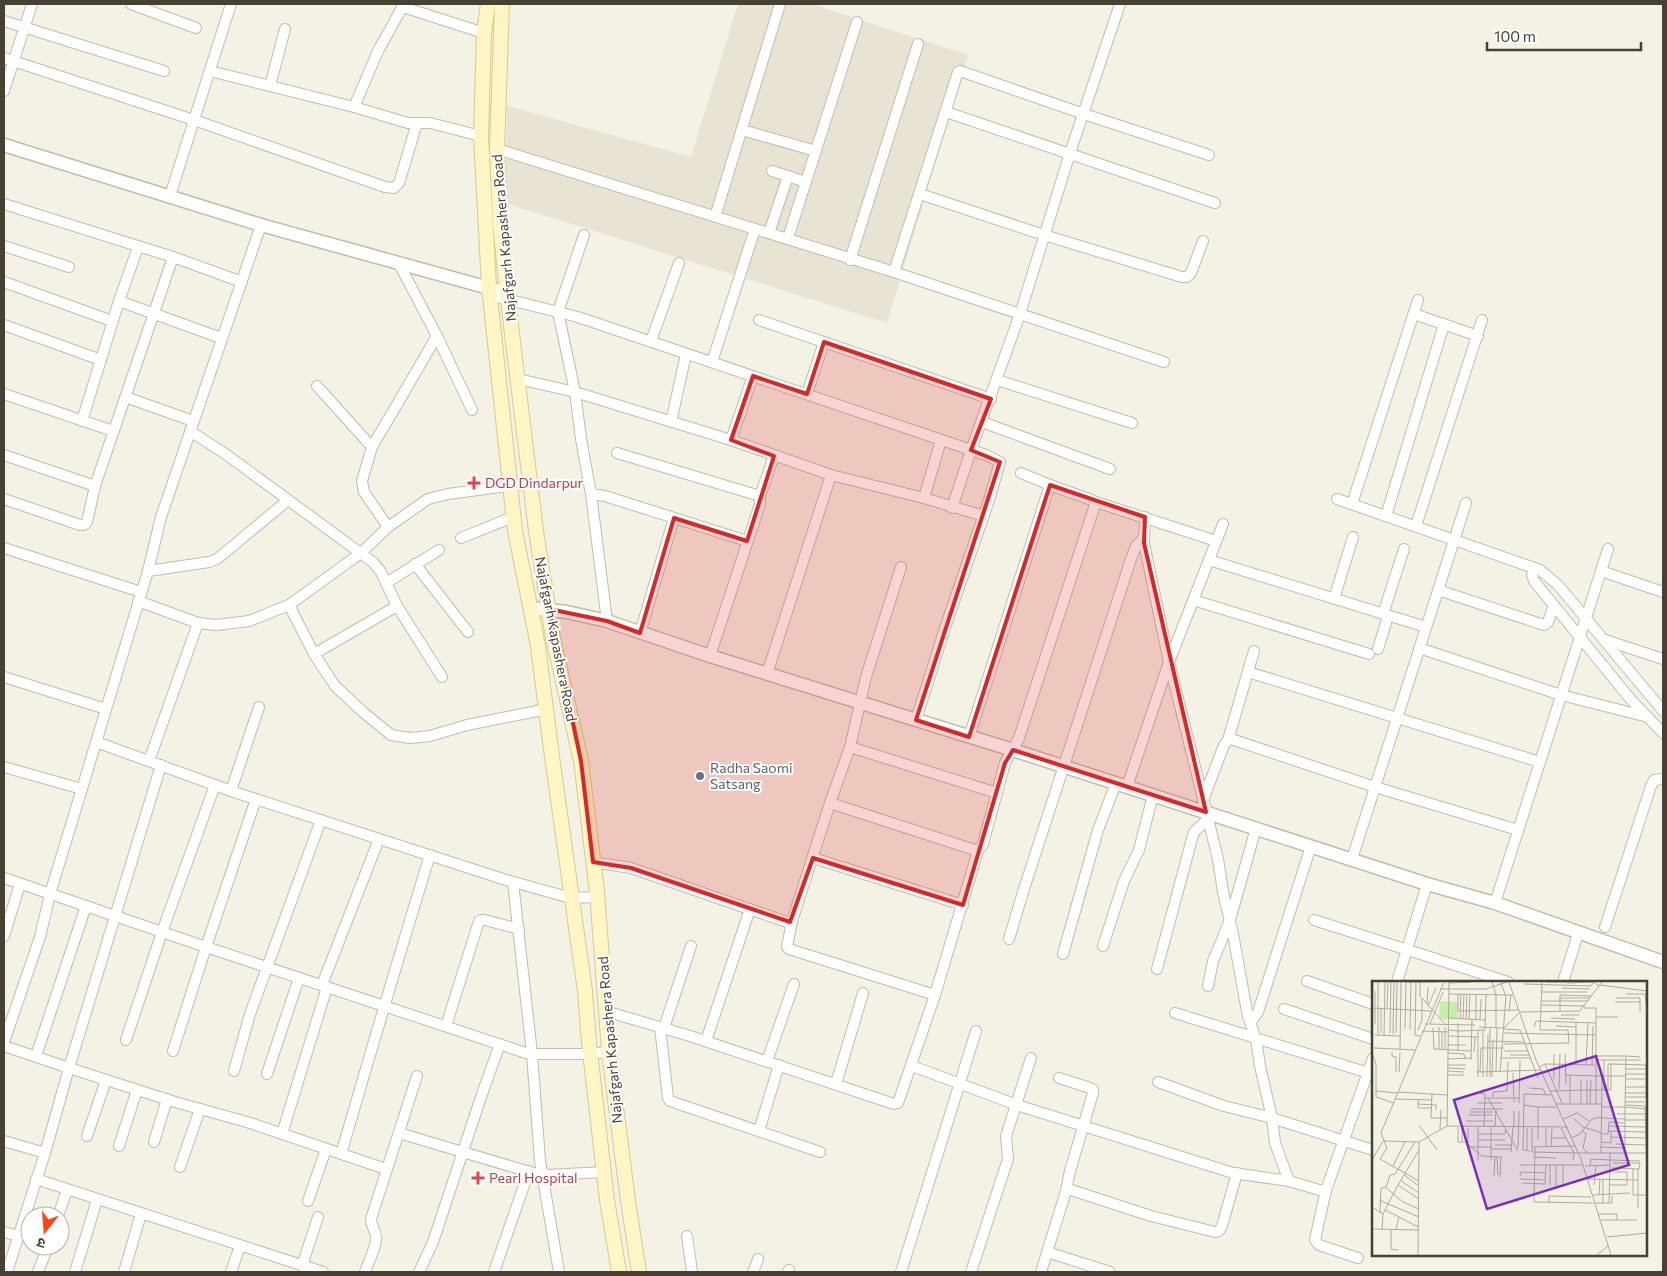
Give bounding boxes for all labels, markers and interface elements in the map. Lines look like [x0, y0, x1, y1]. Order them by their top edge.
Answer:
scale bar [1487, 20, 1641, 52]
text: 100 m [1494, 27, 1536, 45]
street label: Najafgarh Kapashera Road [488, 154, 519, 322]
place label: DGD Dindarpur [485, 474, 584, 491]
marker: DGD Dindarpur [467, 476, 481, 490]
street label: Najafgarh Kapashera Road [532, 555, 581, 723]
place label: Radha Saomi Satsang [710, 759, 792, 792]
marker: Radha Saomi Satsang [694, 770, 706, 782]
street label: Najafgarh Kapashera Road [594, 956, 625, 1124]
inset map [1372, 981, 1647, 1256]
place label: Pearl Hospital [489, 1169, 578, 1186]
marker: Pearl Hospital [471, 1171, 485, 1185]
north arrow [20, 1206, 70, 1256]
text: उ [34, 1234, 47, 1253]

